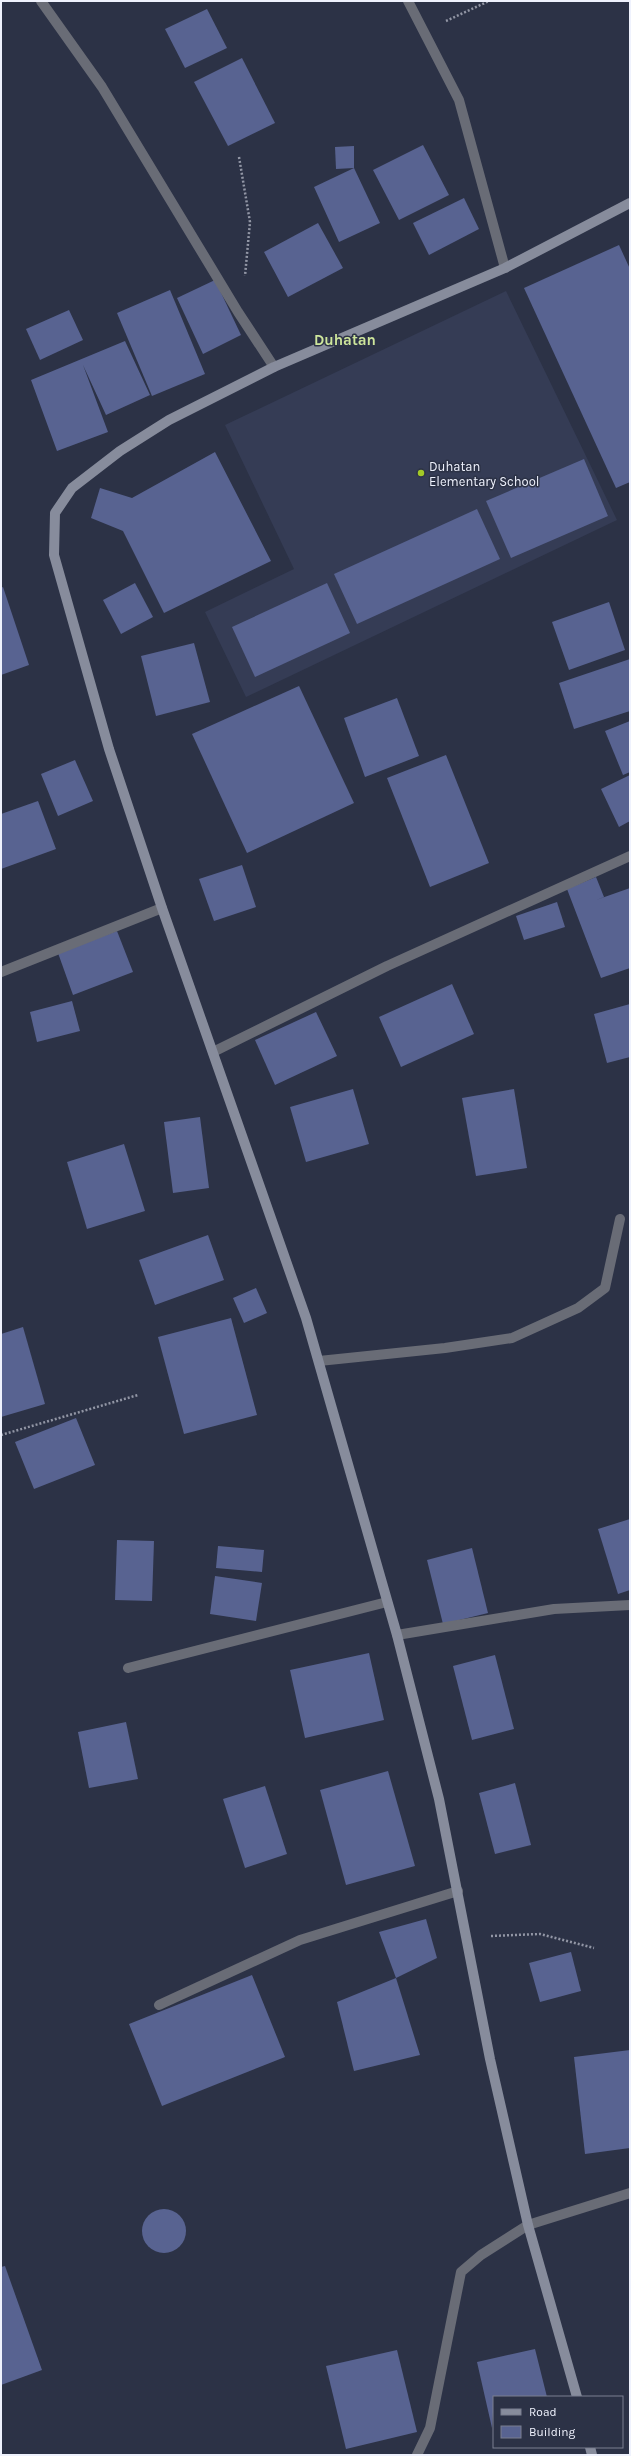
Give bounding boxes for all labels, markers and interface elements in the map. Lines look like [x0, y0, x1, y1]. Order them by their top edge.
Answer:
district label: Duhatan [314, 331, 376, 349]
place label: Duhatan Elementary School [429, 459, 539, 489]
marker: Duhatan Elementary School [416, 468, 426, 478]
legend [493, 2396, 623, 2448]
text: Road [529, 2405, 557, 2419]
text: Building [529, 2425, 576, 2439]

